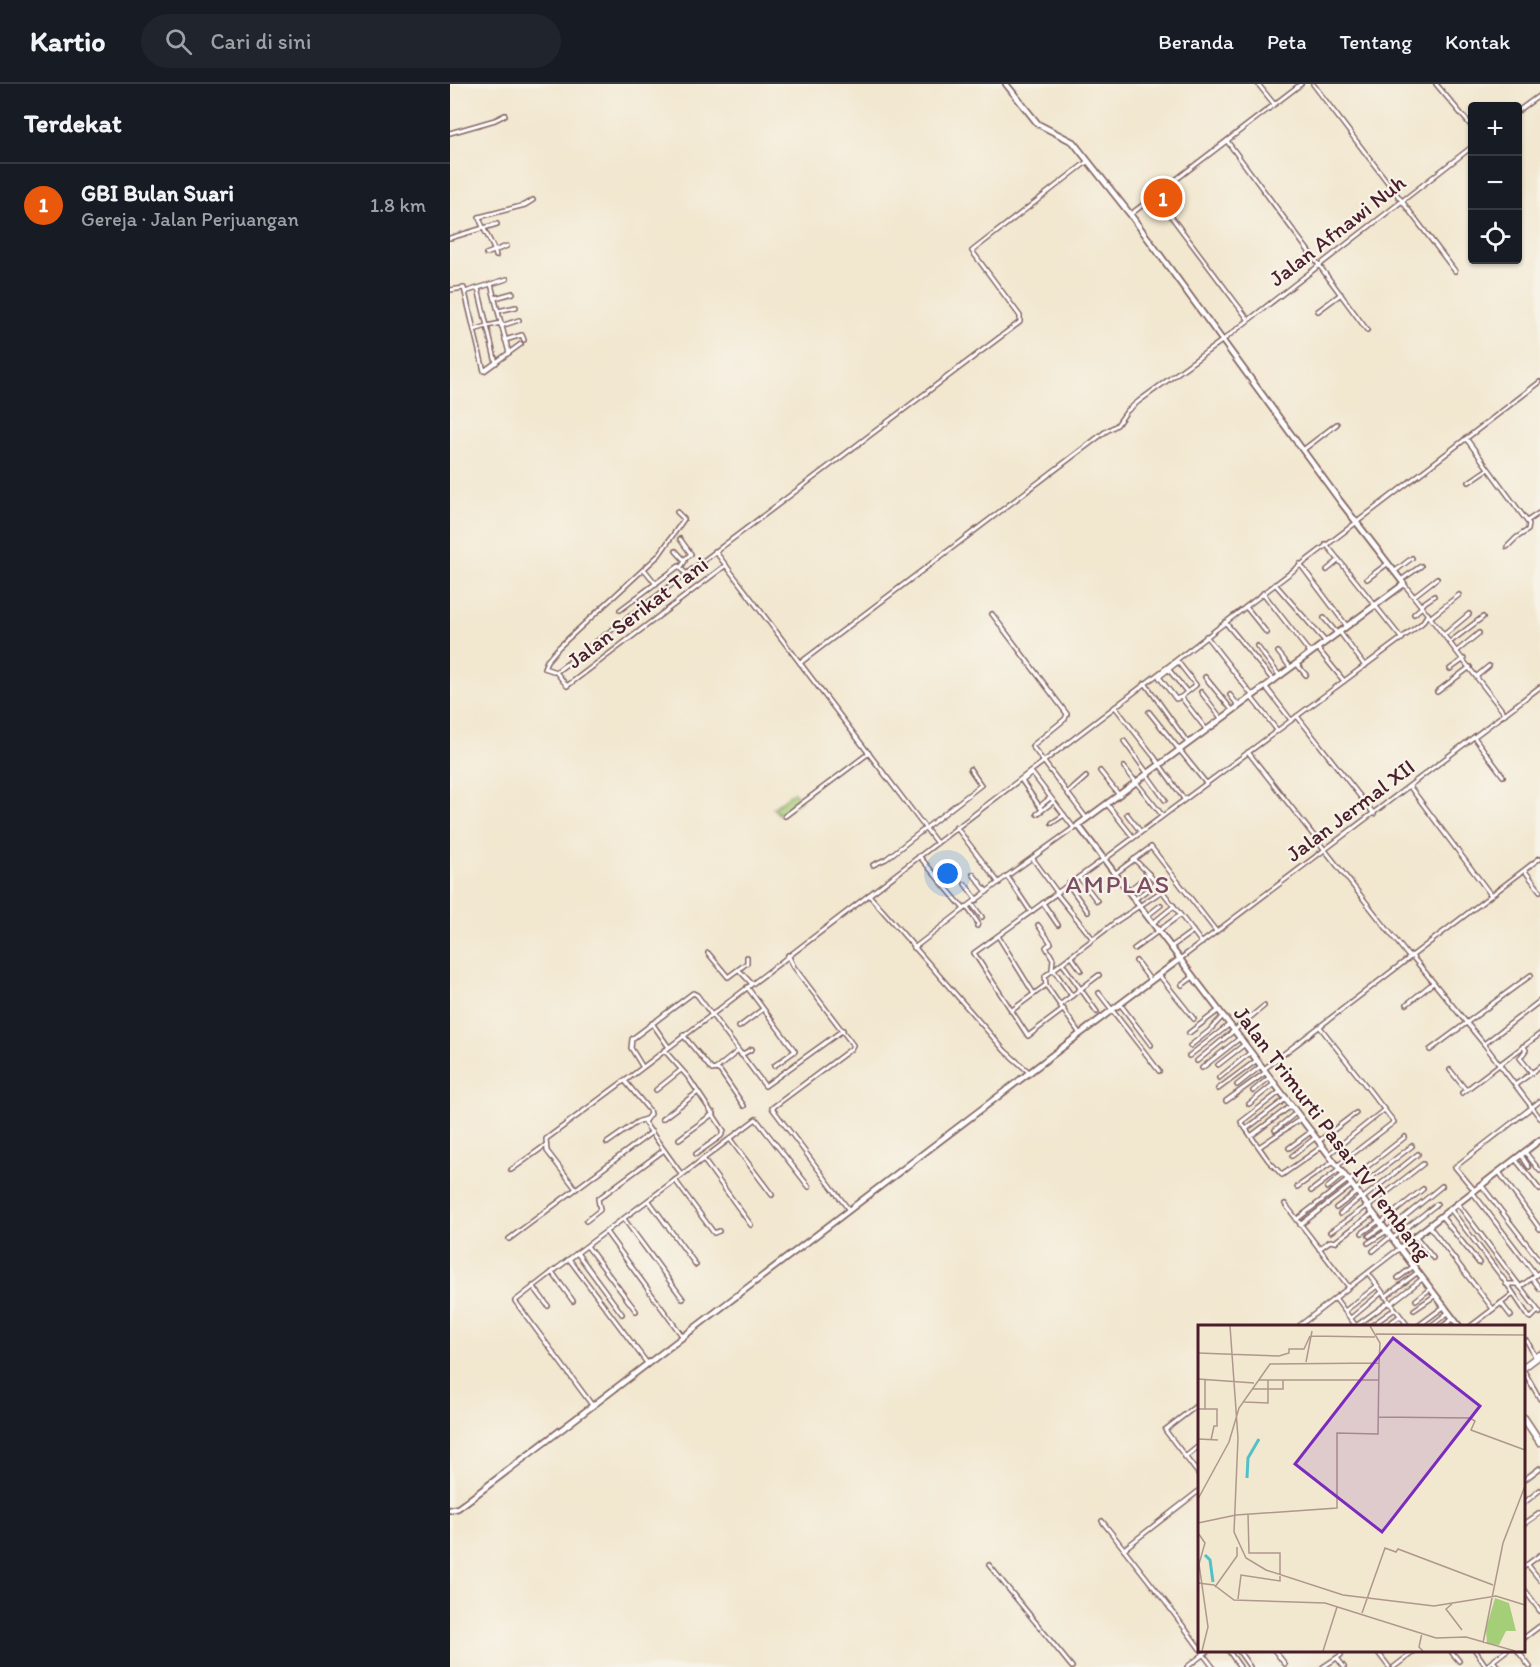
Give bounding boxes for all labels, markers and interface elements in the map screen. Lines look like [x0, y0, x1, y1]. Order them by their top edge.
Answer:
search box [141, 14, 561, 68]
text: Kartio [30, 24, 105, 58]
icon: search [162, 25, 195, 58]
text: Cari di sini [210, 28, 311, 55]
text: Beranda [1158, 29, 1234, 54]
text: Peta [1267, 29, 1307, 54]
text: Tentang [1340, 29, 1412, 54]
text: Kontak [1445, 29, 1510, 54]
map controls [1468, 102, 1522, 264]
button: + [1468, 102, 1522, 156]
text: Terdekat [24, 107, 122, 139]
button: − [1468, 156, 1522, 210]
street label: Jalan Afnawi Nuh [1264, 169, 1411, 292]
pin: 1 [1144, 176, 1182, 220]
text: GBI Bulan Suari [81, 180, 234, 207]
text: 1 [39, 193, 48, 217]
text: 1.8 km [370, 193, 426, 217]
text: Gereja · Jalan Perjuangan [81, 207, 299, 231]
button: locate [1468, 210, 1522, 264]
street label: Jalan Serikat Tani [561, 550, 713, 674]
street label: Jalan Jermal XII [1281, 753, 1420, 868]
your location [933, 859, 962, 888]
district label: AMPLAS [1065, 868, 1171, 900]
street label: Jalan Trimurti Pasar IV Tembang [1228, 1001, 1438, 1267]
inset map [1198, 1325, 1525, 1652]

